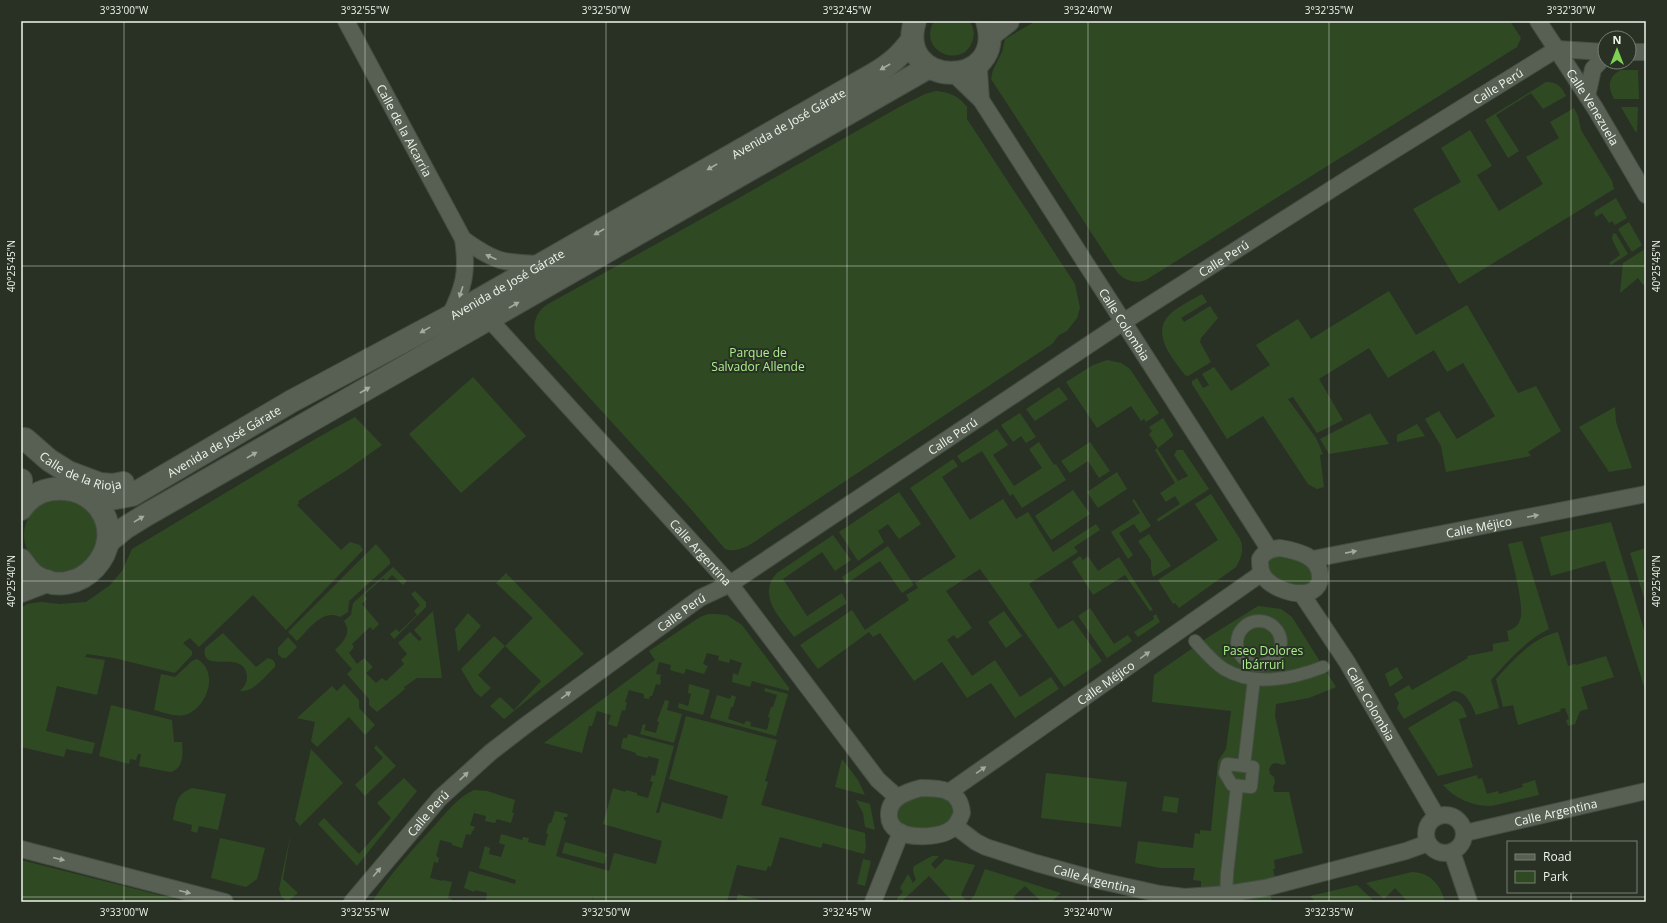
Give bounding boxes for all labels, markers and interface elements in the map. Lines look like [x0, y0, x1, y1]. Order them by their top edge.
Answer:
text: 3°33'00"W [100, 3, 149, 17]
text: 3°32'55"W [341, 3, 390, 17]
text: 3°32'50"W [582, 3, 631, 17]
text: 3°32'45"W [823, 3, 872, 17]
text: 3°32'40"W [1064, 3, 1113, 17]
text: 3°32'35"W [1305, 3, 1354, 17]
text: 3°32'30"W [1547, 3, 1596, 17]
north arrow [1597, 30, 1637, 70]
text: N [1613, 32, 1621, 47]
one-way arrow [879, 64, 891, 71]
street label: Calle Perú [1469, 64, 1526, 108]
street label: Calle Venezuela [1563, 65, 1623, 148]
street label: Calle de la Alcarria [373, 81, 436, 180]
street label: Avenida de José Gárate [728, 83, 849, 162]
one-way arrow [706, 164, 718, 171]
one-way arrow [593, 228, 605, 235]
street label: Calle Perú [1195, 236, 1252, 280]
text: 40°25'45"N [4, 240, 18, 292]
text: 40°25'45"N [1649, 240, 1663, 292]
street label: Avenida de José Gárate [447, 244, 567, 323]
one-way arrow [485, 254, 496, 260]
street label: Calle Colombia [1095, 285, 1155, 364]
one-way arrow [457, 286, 463, 298]
one-way arrow [508, 301, 520, 308]
one-way arrow [419, 327, 431, 333]
park label: Parque de Salvador Allende [711, 344, 805, 375]
one-way arrow [359, 387, 371, 394]
street label: Avenida de José Gárate [164, 401, 284, 481]
street label: Calle Perú [924, 413, 981, 458]
street label: Calle de la Rioja [36, 447, 123, 494]
one-way arrow [246, 451, 258, 458]
street label: Calle Méjico [1444, 512, 1513, 541]
one-way arrow [1527, 513, 1540, 519]
street label: Calle Argentina [666, 515, 736, 589]
one-way arrow [133, 516, 145, 523]
one-way arrow [1345, 548, 1357, 554]
text: 40°25'40"N [4, 555, 18, 607]
text: 40°25'40"N [1649, 555, 1663, 607]
street label: Calle Perú [653, 588, 708, 635]
park label: Paseo Dolores Ibárruri [1223, 642, 1303, 673]
one-way arrow [1139, 651, 1150, 659]
street label: Calle Méjico [1073, 656, 1138, 709]
street label: Calle Colombia [1343, 663, 1399, 744]
one-way arrow [561, 692, 571, 700]
one-way arrow [976, 766, 986, 774]
one-way arrow [459, 771, 469, 781]
street label: Calle Perú [403, 786, 452, 840]
street label: Calle Argentina [1512, 794, 1599, 830]
legend [1507, 841, 1637, 893]
text: Road [1543, 848, 1572, 865]
one-way arrow [53, 856, 65, 862]
street label: Calle Argentina [1052, 860, 1138, 897]
one-way arrow [372, 867, 381, 877]
text: Park [1543, 868, 1569, 885]
one-way arrow [178, 889, 191, 895]
text: 3°33'00"W [100, 905, 149, 919]
text: 3°32'55"W [341, 905, 390, 919]
text: 3°32'50"W [582, 905, 631, 919]
text: 3°32'45"W [823, 905, 872, 919]
text: 3°32'40"W [1064, 905, 1113, 919]
text: 3°32'35"W [1305, 905, 1354, 919]

